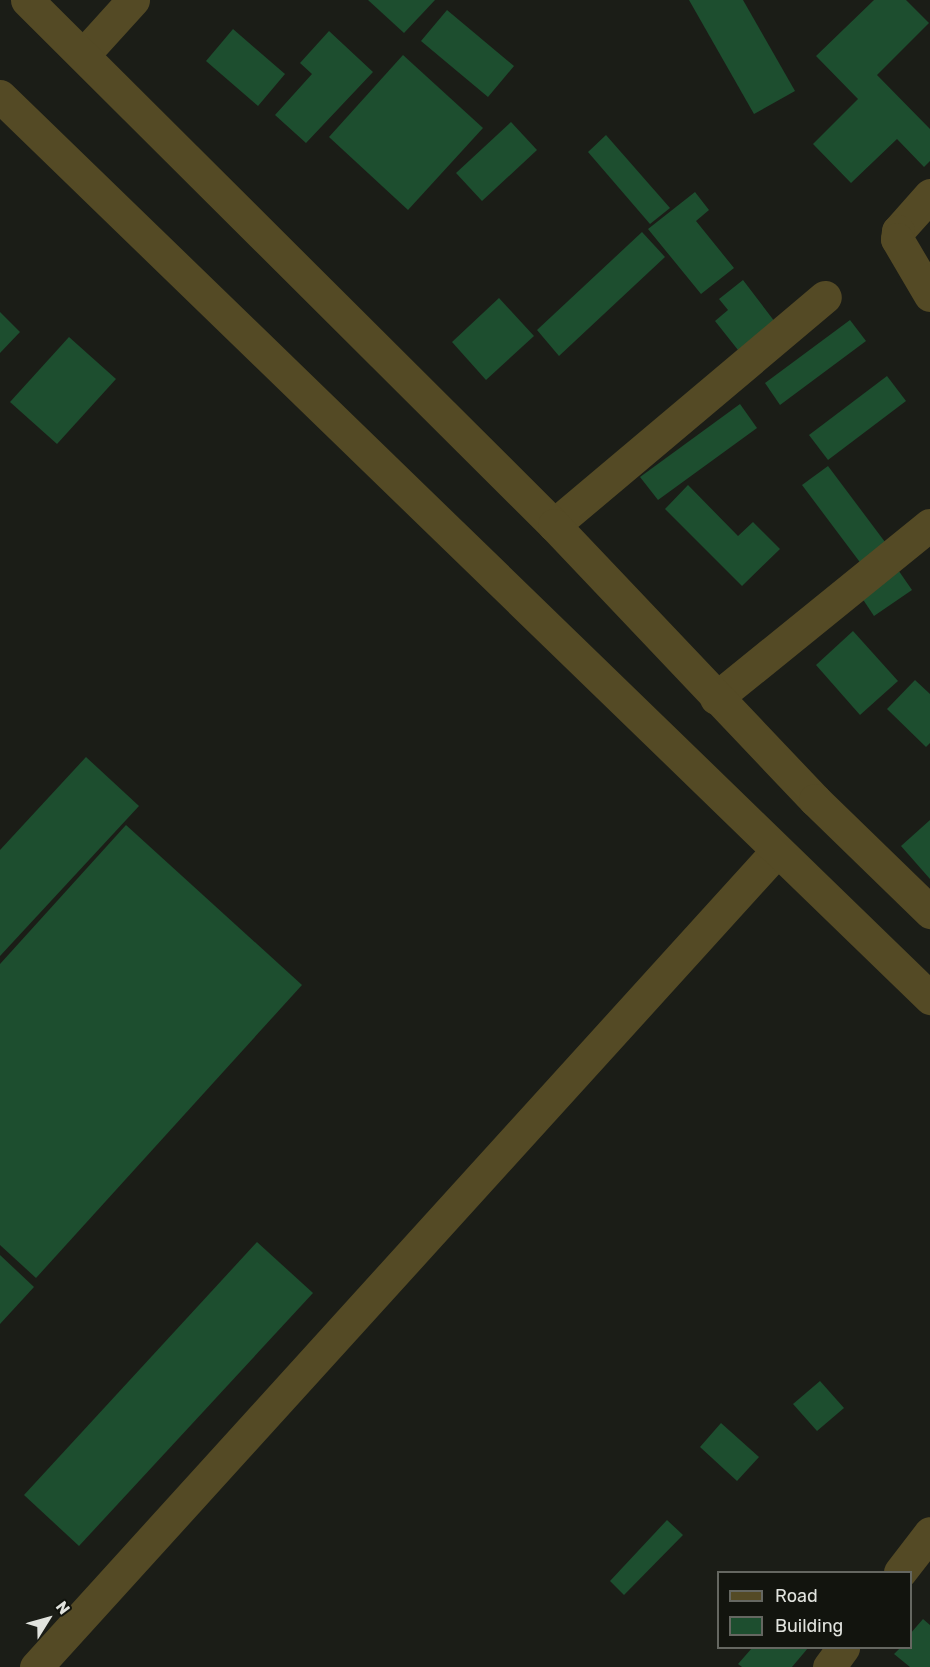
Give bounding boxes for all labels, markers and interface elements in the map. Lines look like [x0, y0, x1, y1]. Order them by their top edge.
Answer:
legend [717, 1571, 912, 1649]
text: Road [775, 1585, 818, 1607]
north arrow [18, 1589, 78, 1649]
text: N [52, 1598, 74, 1618]
text: Building [775, 1615, 843, 1637]

